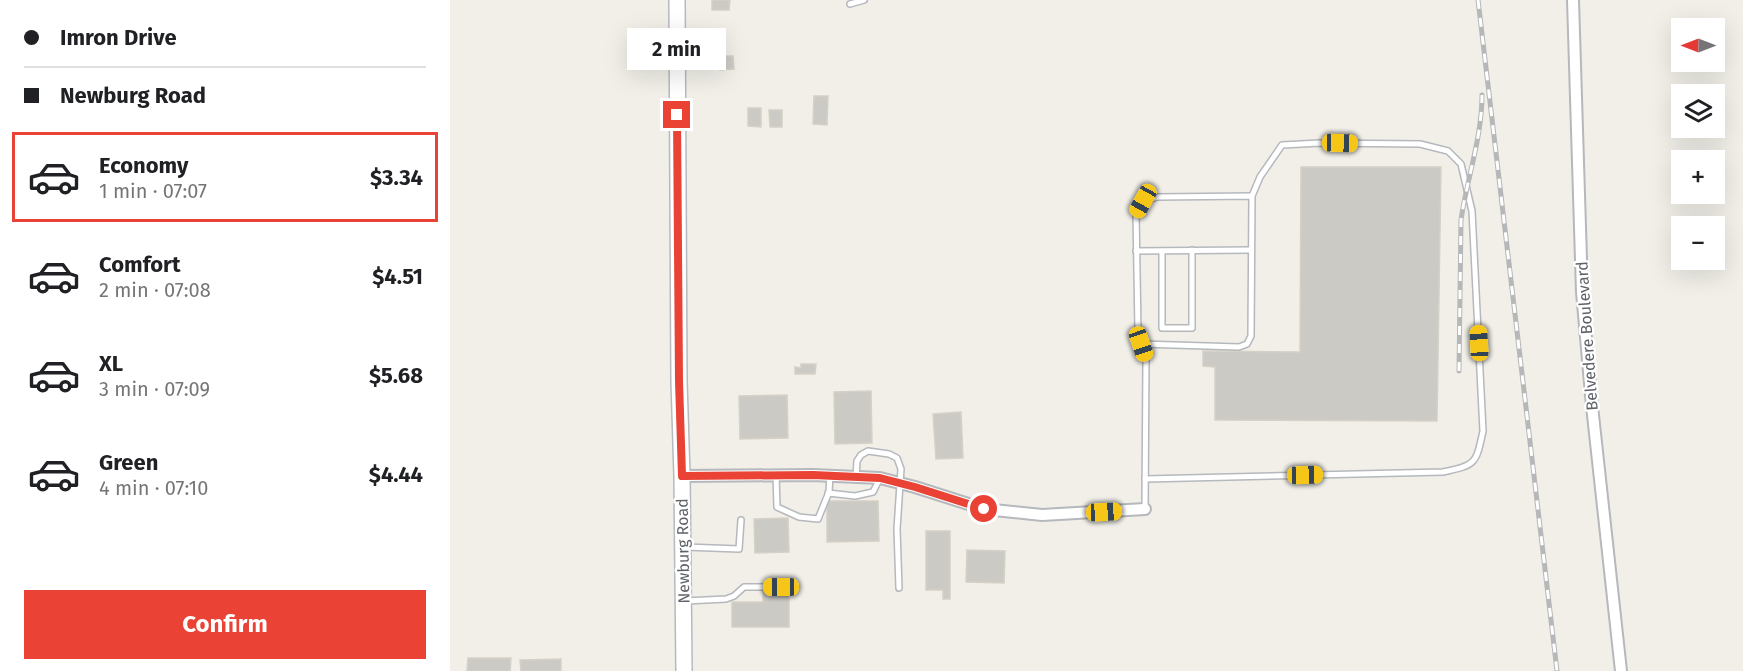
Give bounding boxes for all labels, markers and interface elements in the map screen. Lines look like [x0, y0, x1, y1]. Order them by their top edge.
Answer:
north arrow [1671, 18, 1725, 72]
map controls [1671, 18, 1725, 270]
text: Imron Drive [60, 24, 177, 51]
callout: 2 min [628, 28, 726, 70]
text: 2 min [652, 37, 701, 61]
text: Newburg Road [60, 82, 206, 109]
button: layers [1671, 84, 1725, 138]
route end [663, 101, 690, 128]
car [1322, 134, 1358, 152]
icon: car [27, 150, 81, 204]
button: + [1671, 150, 1725, 204]
text: Economy [99, 152, 188, 179]
text: $3.34 [370, 164, 423, 191]
text: 1 min · 07:07 [99, 179, 207, 203]
car [1126, 181, 1160, 221]
button: − [1671, 216, 1725, 270]
icon: car [27, 249, 81, 303]
text: Comfort [99, 251, 180, 278]
street label: Belvedere Boulevard [1572, 261, 1602, 411]
text: $4.51 [372, 263, 423, 290]
text: 2 min · 07:08 [99, 278, 211, 302]
car [1127, 324, 1155, 364]
car [1469, 325, 1489, 361]
icon: car [27, 348, 81, 402]
text: XL [99, 350, 123, 377]
text: $5.68 [369, 362, 423, 389]
text: 3 min · 07:09 [99, 377, 210, 401]
icon: car [27, 447, 81, 501]
text: Green [99, 449, 158, 476]
text: $4.44 [369, 461, 423, 488]
car [1287, 466, 1323, 484]
text: 4 min · 07:10 [99, 476, 208, 500]
route start [970, 495, 997, 522]
street label: Newburg Road [673, 498, 693, 604]
car [1086, 502, 1122, 522]
car [763, 578, 799, 596]
button: Confirm [24, 590, 426, 659]

